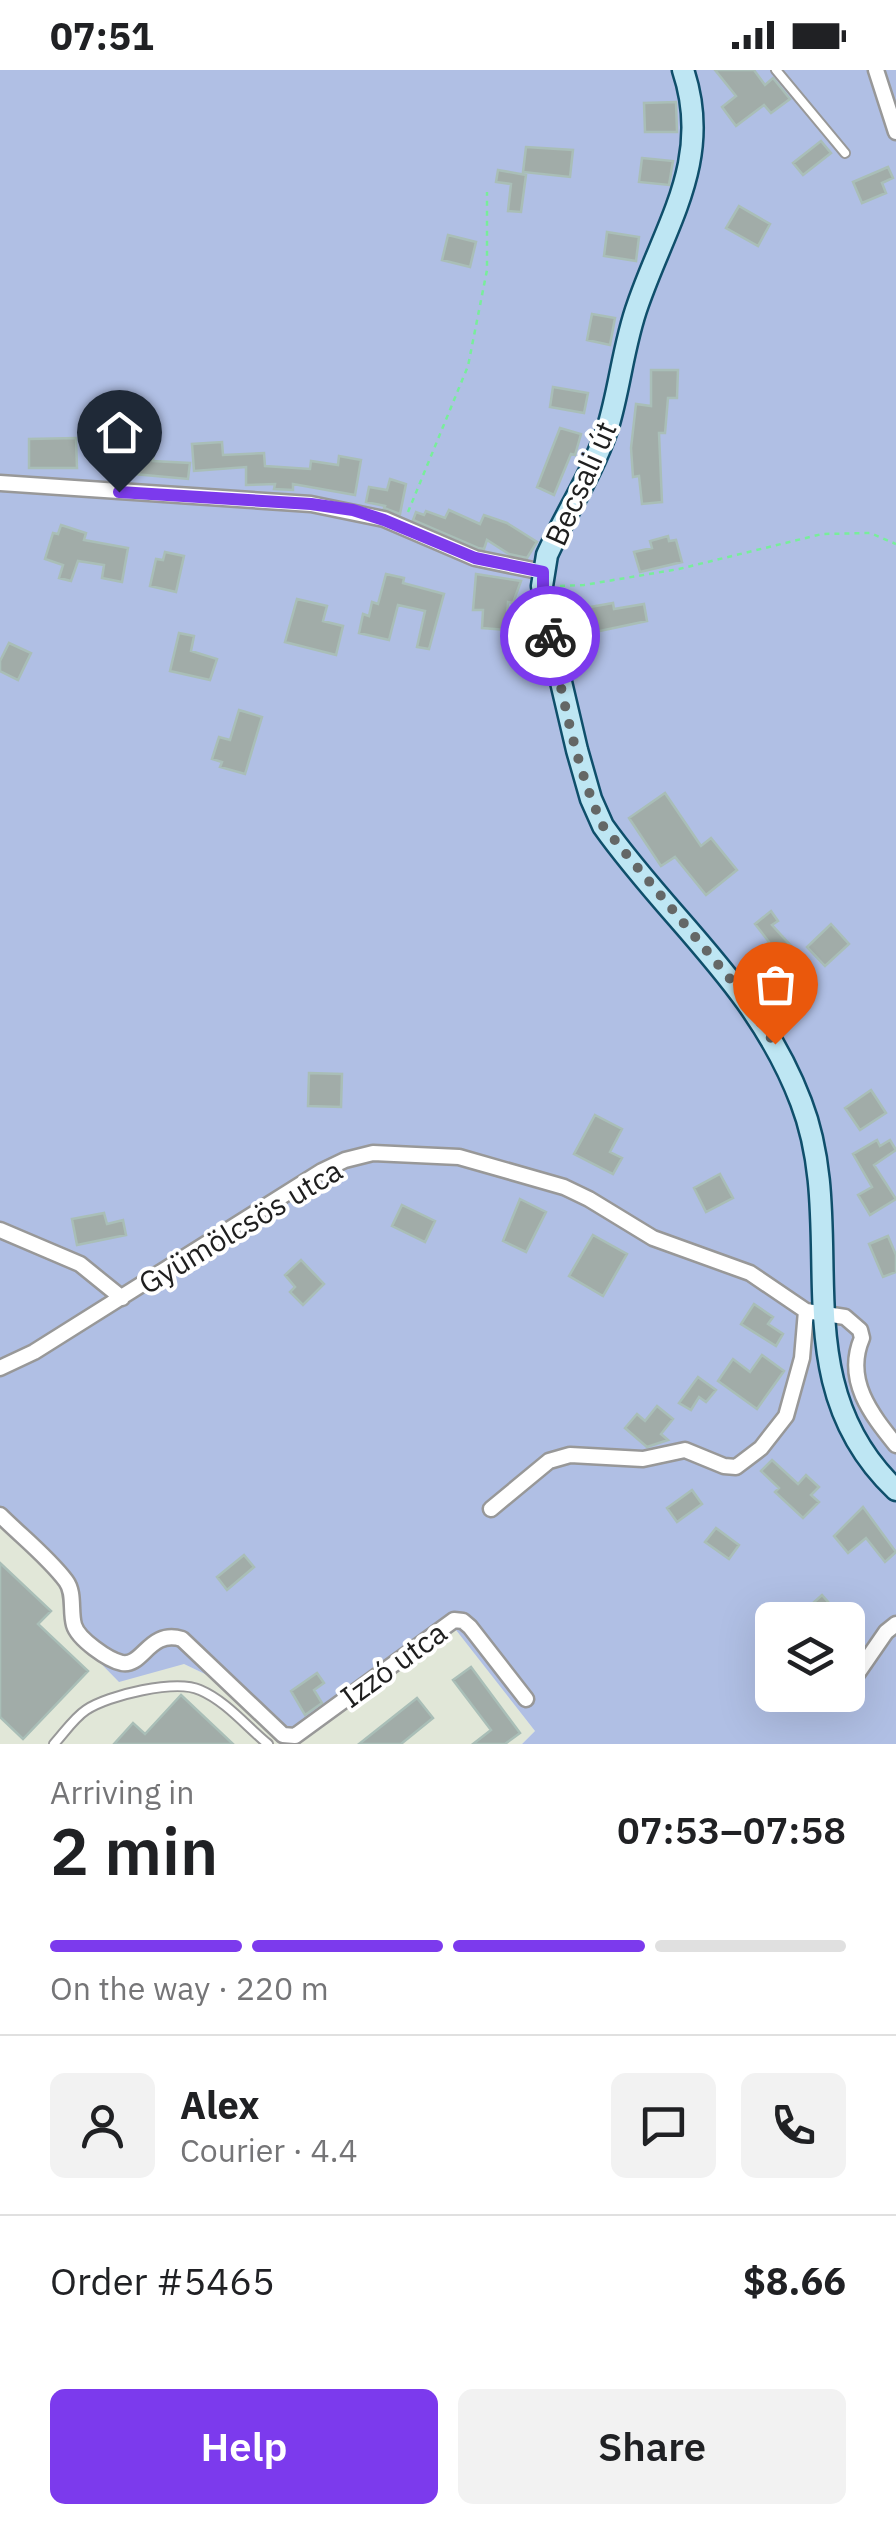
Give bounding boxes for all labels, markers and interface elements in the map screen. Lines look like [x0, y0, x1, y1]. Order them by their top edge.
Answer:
text: 07:51 [50, 11, 154, 60]
pin [77, 390, 162, 493]
icon: home [92, 405, 147, 460]
street label: Becsali út [535, 415, 625, 551]
courier [500, 586, 600, 686]
icon: bike [523, 609, 578, 664]
pin [733, 942, 818, 1045]
icon: bag [748, 957, 803, 1012]
street label: Gyümölcsös utca [131, 1150, 349, 1302]
map controls [755, 1602, 865, 1712]
button: layers [755, 1602, 865, 1712]
street label: Izzó utca [332, 1612, 454, 1716]
text: Arriving in [50, 1771, 195, 1813]
text: 07:53–07:58 [617, 1805, 846, 1854]
text: 2 min [50, 1808, 218, 1893]
text: On the way · 220 m [50, 1967, 329, 2009]
button: person [50, 2073, 155, 2178]
button: chat [611, 2073, 716, 2178]
button: phone [741, 2073, 846, 2178]
text: Alex [180, 2080, 260, 2129]
text: Courier · 4.4 [180, 2129, 358, 2171]
text: Order #5465 [50, 2256, 275, 2305]
text: $8.66 [743, 2256, 846, 2305]
button: Help [50, 2389, 438, 2504]
button: Share [458, 2389, 846, 2504]

